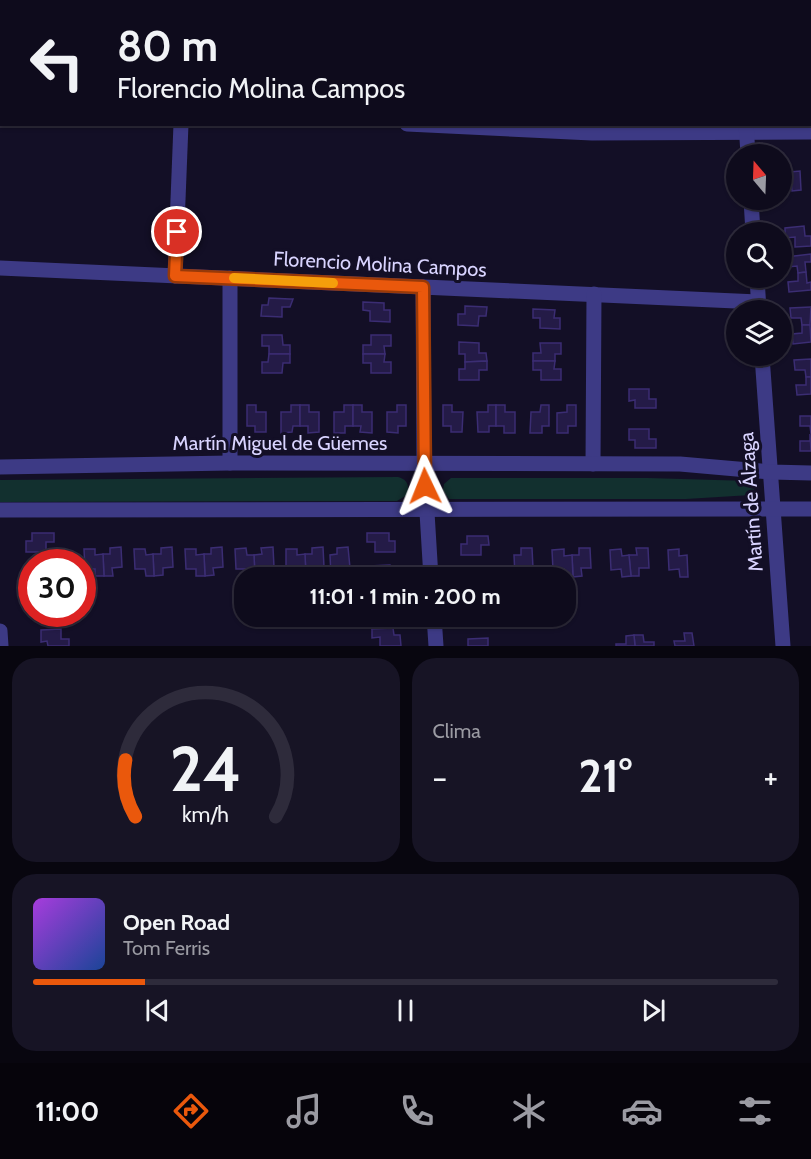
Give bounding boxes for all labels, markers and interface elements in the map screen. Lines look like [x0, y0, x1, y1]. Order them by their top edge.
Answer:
text: 80 m [117, 20, 218, 72]
icon: left [18, 24, 96, 102]
text: Florencio Molina Campos [117, 72, 405, 105]
north arrow [726, 144, 792, 210]
map controls [726, 144, 792, 366]
pin [151, 206, 202, 257]
icon: arrive [160, 215, 193, 248]
button: search [726, 222, 792, 288]
street label: Florencio Molina Campos [273, 246, 487, 282]
button: layers [726, 300, 792, 366]
street label: Martín Miguel de Güemes [173, 431, 387, 455]
street label: Martín de Álzaga [734, 431, 768, 573]
position arrow [393, 454, 457, 518]
speed limit sign: 30 [18, 549, 96, 627]
text: 11:01 · 1 min · 200 m [309, 583, 501, 610]
text: Clima [433, 719, 481, 743]
text: 24 [170, 731, 242, 807]
text: 21° [579, 749, 632, 803]
text: − [433, 757, 447, 797]
text: + [763, 757, 778, 797]
text: km/h [182, 801, 229, 827]
text: Open Road [123, 909, 230, 936]
text: Tom Ferris [123, 936, 210, 960]
icon: previous [141, 994, 174, 1027]
icon: pause [389, 994, 422, 1027]
icon: next [637, 994, 670, 1027]
icon: directions [170, 1090, 212, 1132]
icon: music [283, 1090, 325, 1132]
icon: phone [396, 1090, 438, 1132]
icon: climate [508, 1090, 550, 1132]
icon: car [621, 1090, 663, 1132]
icon: filters [734, 1090, 776, 1132]
text: 11:00 [35, 1095, 99, 1128]

